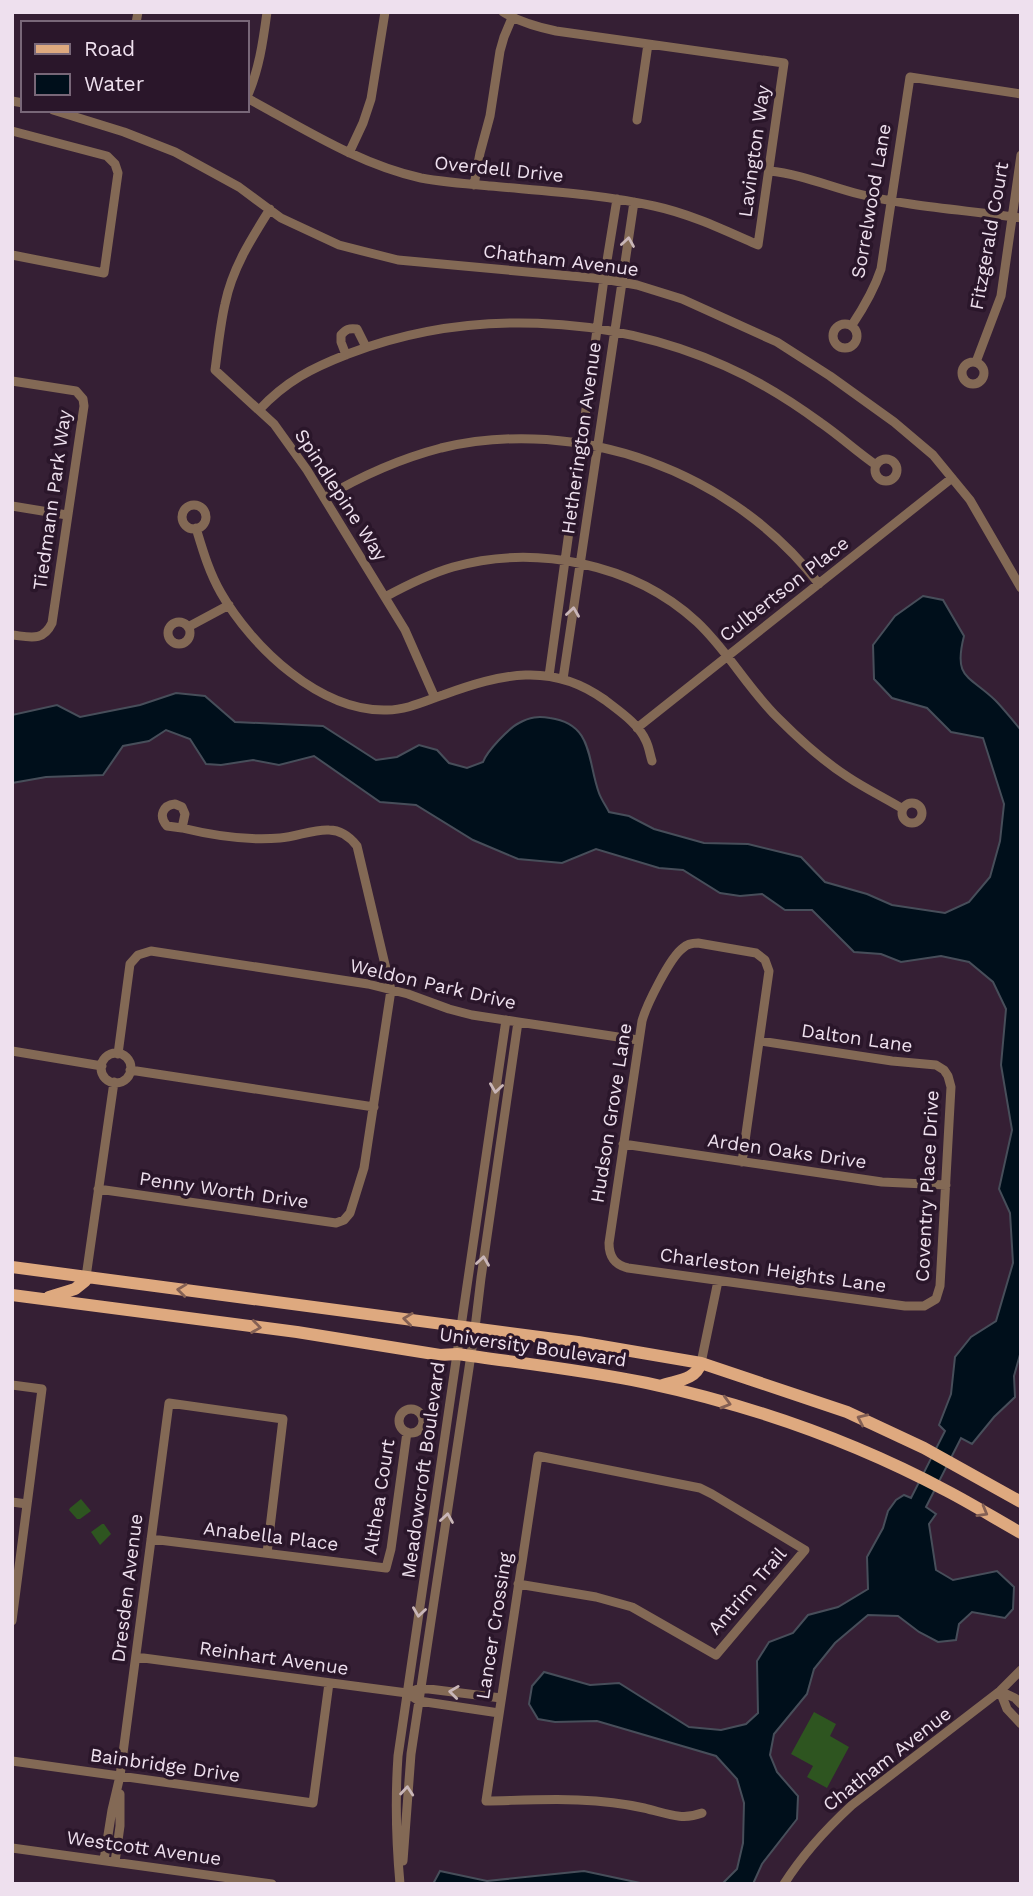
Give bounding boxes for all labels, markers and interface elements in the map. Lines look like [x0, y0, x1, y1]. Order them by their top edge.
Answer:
legend [21, 21, 248, 112]
text: Road [84, 36, 135, 61]
text: Water [84, 71, 145, 96]
street label: Lavington Way [733, 83, 775, 219]
street label: Sorrelwood Lane [846, 122, 896, 280]
street label: Overdell Drive [433, 151, 565, 187]
street label: Fitzgerald Court [965, 160, 1013, 312]
one-way arrow [620, 236, 635, 247]
street label: Chatham Avenue [482, 239, 640, 281]
street label: Hetherington Avenue [556, 340, 606, 536]
street label: Tiedmann Park Way [28, 408, 76, 592]
street label: Spindlepine Way [290, 425, 392, 565]
street label: Culbertson Place [715, 531, 853, 647]
one-way arrow [565, 606, 580, 618]
street label: Weldon Park Drive [348, 954, 518, 1014]
street label: Dalton Lane [800, 1019, 914, 1057]
street label: Hudson Grove Lane [585, 1021, 637, 1205]
one-way arrow [489, 1082, 504, 1094]
street label: Coventry Place Drive [910, 1090, 944, 1282]
street label: Arden Oaks Drive [706, 1128, 868, 1174]
street label: Penny Worth Drive [138, 1167, 310, 1213]
street label: Charleston Heights Lane [658, 1243, 888, 1297]
one-way arrow [476, 1255, 491, 1266]
one-way arrow [176, 1282, 188, 1297]
one-way arrow [402, 1312, 413, 1327]
one-way arrow [250, 1319, 262, 1334]
street label: University Boulevard [438, 1322, 628, 1372]
street label: Meadowcroft Boulevard [396, 1360, 450, 1580]
one-way arrow [719, 1394, 731, 1409]
one-way arrow [856, 1413, 869, 1427]
street label: Althea Court [359, 1438, 399, 1556]
one-way arrow [976, 1504, 988, 1517]
street label: Dresden Avenue [106, 1512, 148, 1664]
one-way arrow [439, 1512, 454, 1523]
street label: Anabella Place [202, 1516, 340, 1556]
street label: Antrim Trail [703, 1542, 791, 1639]
street label: Lancer Crossing [471, 1550, 517, 1701]
one-way arrow [412, 1606, 427, 1618]
street label: Reinhart Avenue [198, 1636, 350, 1680]
one-way arrow [448, 1685, 460, 1700]
street label: Chatham Avenue [818, 1702, 956, 1816]
street label: Bainbridge Drive [88, 1743, 242, 1787]
one-way arrow [399, 1785, 414, 1796]
street label: Westcott Avenue [65, 1826, 223, 1870]

